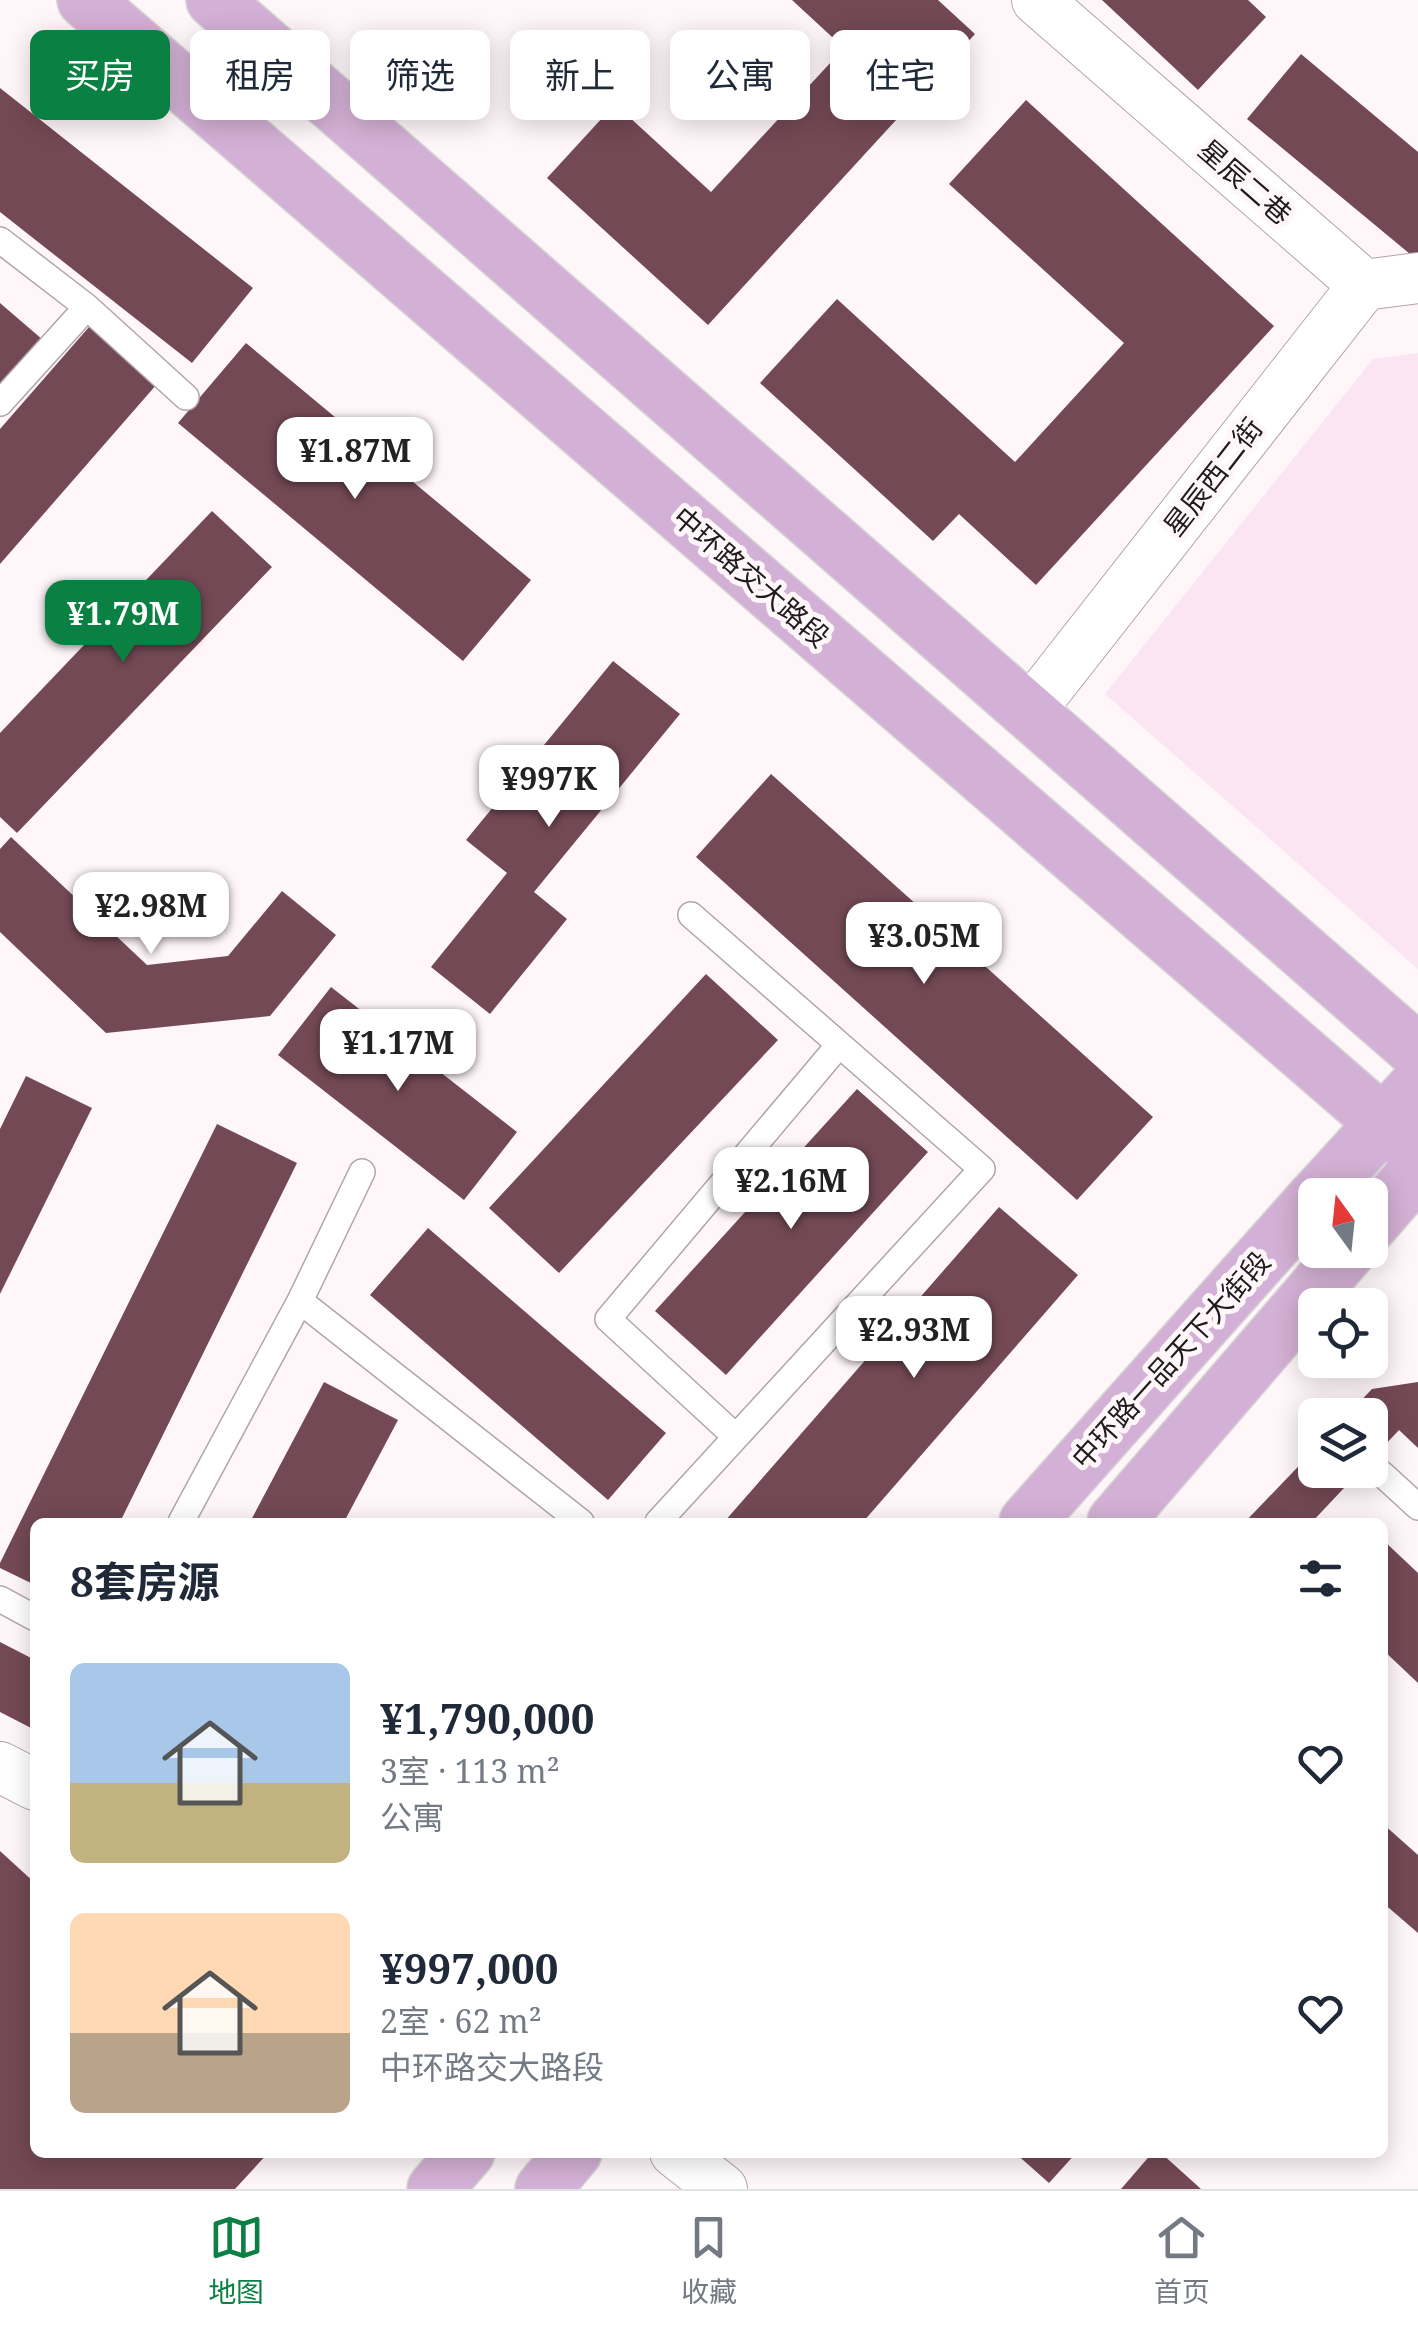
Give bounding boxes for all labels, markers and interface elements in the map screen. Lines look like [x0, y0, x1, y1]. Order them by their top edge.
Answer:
chip: 买房 [30, 30, 170, 120]
chip: 租房 [190, 30, 330, 120]
chip: 筛选 [350, 30, 490, 120]
chip: 新上 [510, 30, 650, 120]
chip: 公寓 [670, 30, 810, 120]
chip: 住宅 [830, 30, 970, 120]
street label: 星辰二巷 [1191, 130, 1300, 232]
street label: 星辰西二街 [1154, 410, 1270, 543]
pin: ¥1.87M [274, 417, 436, 502]
text: ¥1.87M [299, 428, 411, 471]
street label: 中环路交大路段 [665, 498, 838, 655]
pin: ¥1.79M [42, 580, 204, 665]
text: ¥1.79M [67, 591, 179, 634]
pin: ¥997K [479, 745, 619, 830]
text: ¥997K [501, 756, 597, 799]
pin: ¥2.98M [70, 872, 232, 957]
text: ¥2.98M [95, 883, 207, 926]
pin: ¥3.05M [843, 902, 1005, 987]
text: ¥3.05M [868, 913, 980, 956]
pin: ¥1.17M [317, 1009, 479, 1094]
text: ¥1.17M [342, 1020, 454, 1063]
pin: ¥2.16M [710, 1147, 872, 1232]
text: ¥2.16M [735, 1158, 847, 1201]
north arrow [1298, 1178, 1388, 1268]
map controls [1298, 1178, 1388, 1488]
street label: 中环路一品天下大街段 [1062, 1243, 1278, 1476]
button: locate [1298, 1288, 1388, 1378]
pin: ¥2.93M [833, 1296, 995, 1381]
text: ¥2.93M [858, 1307, 970, 1350]
button: layers [1298, 1398, 1388, 1488]
icon: filters [1293, 1551, 1348, 1606]
text: 8套房源 [70, 1552, 220, 1609]
text: ¥1,790,000 [380, 1689, 595, 1746]
icon: home [150, 1703, 270, 1823]
icon: heart [1293, 1736, 1348, 1791]
text: 3室 · 113 m² [380, 1749, 560, 1792]
text: 公寓 [380, 1795, 444, 1838]
text: ¥997,000 [380, 1939, 558, 1996]
icon: home [150, 1953, 270, 2073]
icon: heart [1293, 1986, 1348, 2041]
text: 2室 · 62 m² [380, 1999, 542, 2042]
text: 中环路交大路段 [380, 2045, 604, 2088]
tab: 地图 [208, 2210, 264, 2310]
tab: 收藏 [681, 2210, 737, 2310]
tab: 首页 [1154, 2210, 1210, 2310]

